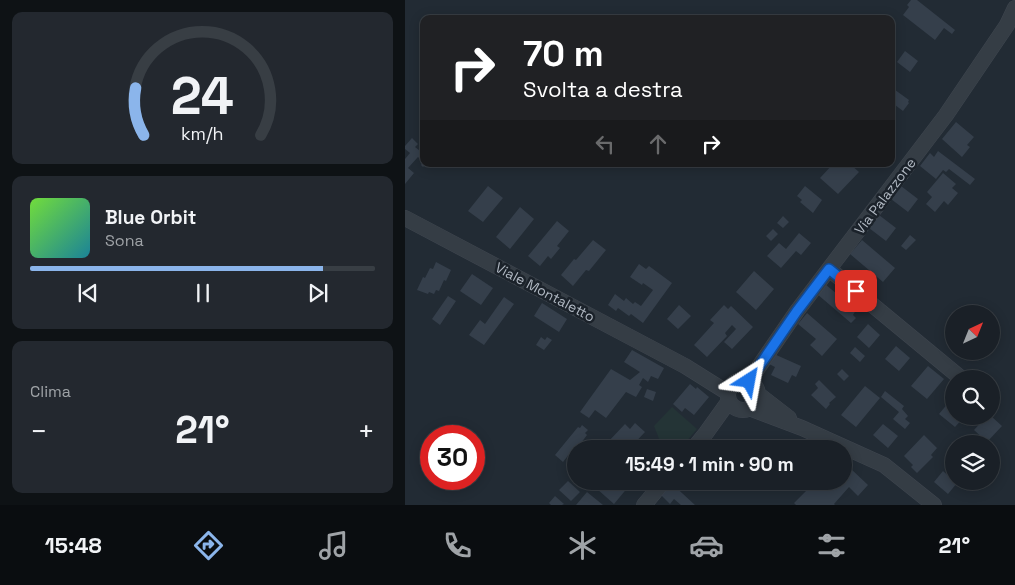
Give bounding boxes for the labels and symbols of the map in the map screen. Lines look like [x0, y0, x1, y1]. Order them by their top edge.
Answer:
street label: Via Palazzone [850, 154, 920, 238]
street label: Viale Montaletto [492, 258, 598, 326]
pin [835, 270, 877, 312]
north arrow [945, 305, 1000, 360]
position arrow [722, 354, 774, 406]
speed limit sign: 30 [420, 425, 485, 490]

